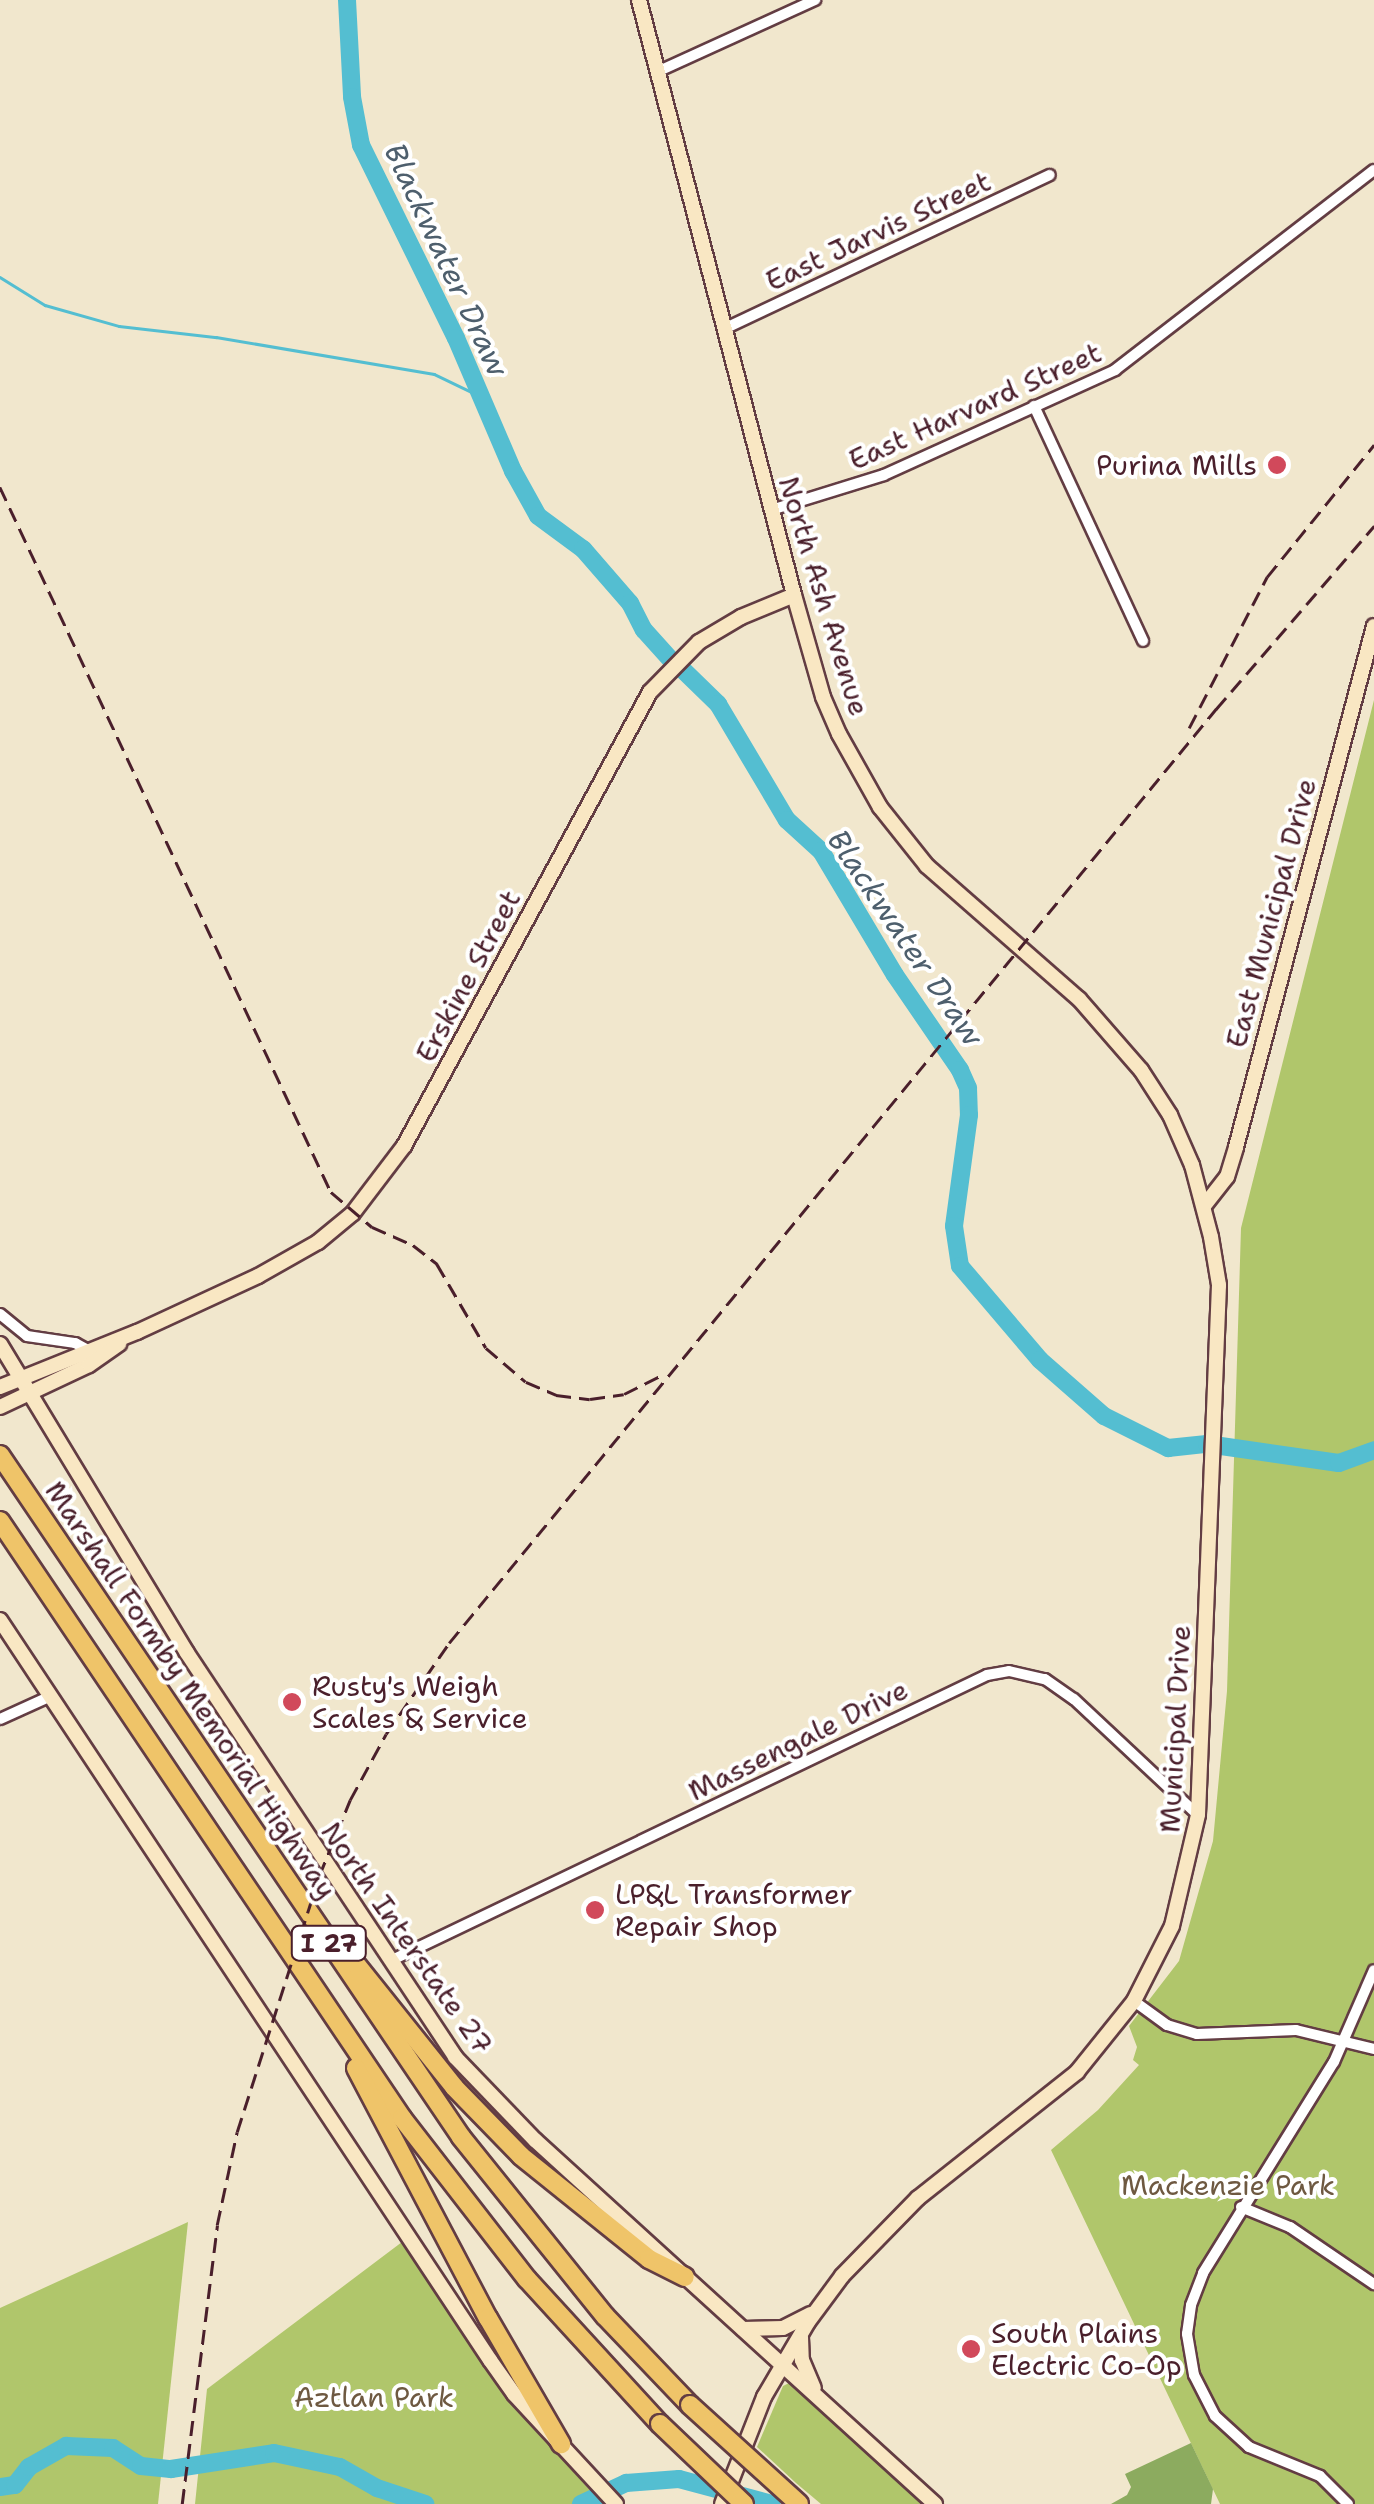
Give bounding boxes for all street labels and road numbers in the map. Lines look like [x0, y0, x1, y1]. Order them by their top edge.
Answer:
street label: East Jarvis Street [760, 164, 996, 298]
street label: East Harvard Street [844, 335, 1106, 477]
street label: North Ash Avenue [772, 472, 876, 720]
street label: East Municipal Drive [1219, 775, 1323, 1051]
street label: Erskine Street [409, 884, 527, 1068]
street label: Marshall Formby Memorial Highway [38, 1475, 344, 1905]
street label: Municipal Drive [1153, 1624, 1197, 1834]
street label: Massengale Drive [683, 1672, 913, 1808]
street label: North Interstate 27 [314, 1816, 500, 2060]
road number: I 27 [289, 1923, 369, 1963]

